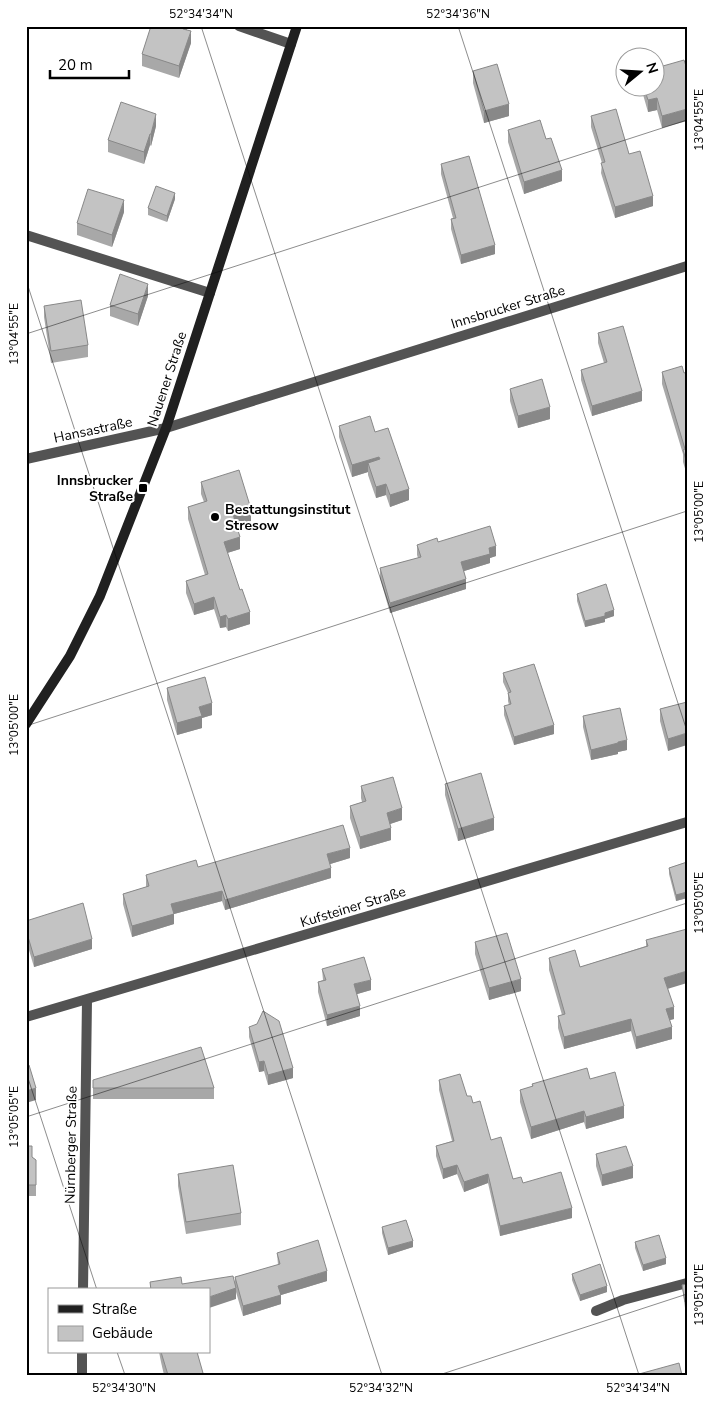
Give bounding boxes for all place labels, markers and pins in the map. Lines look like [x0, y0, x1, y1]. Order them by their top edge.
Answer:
place label: Innsbrucker Straße [57, 471, 133, 506]
marker: Innsbrucker Straße [137, 482, 149, 494]
place label: Bestattungsinstitut Stresow [225, 500, 351, 535]
marker: Bestattungsinstitut Stresow [209, 511, 221, 523]

